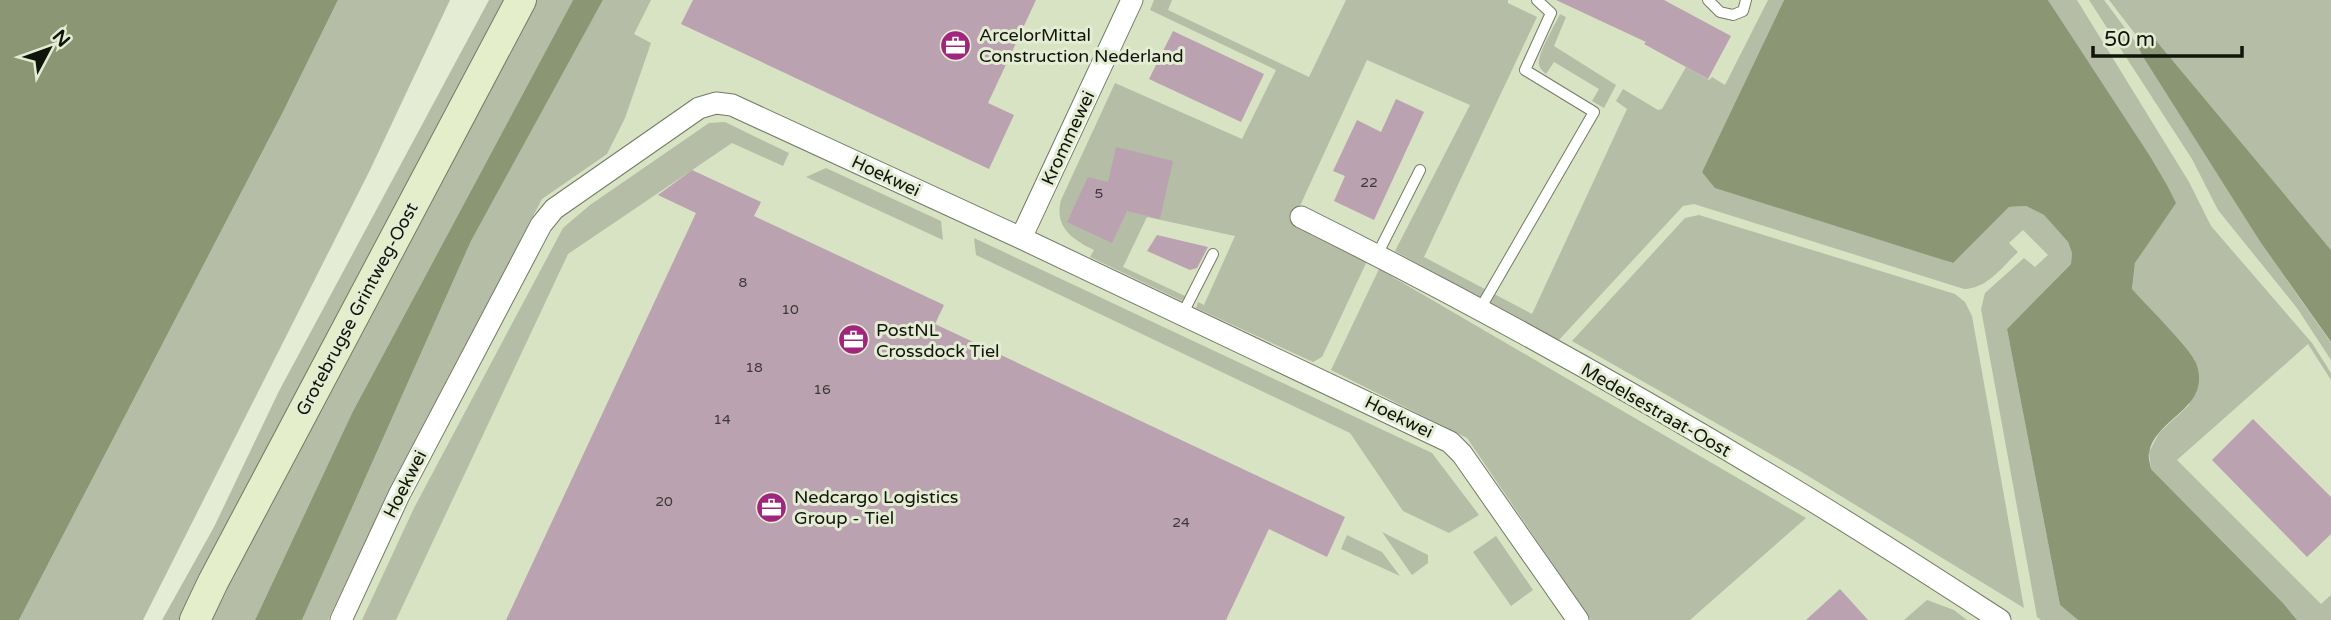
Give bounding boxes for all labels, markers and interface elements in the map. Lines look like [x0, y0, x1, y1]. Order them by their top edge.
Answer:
north arrow [14, 14, 84, 84]
scale bar [2093, 14, 2242, 58]
place label: ArcelorMittal Construction Nederland [979, 24, 1184, 67]
text: N [48, 26, 74, 51]
text: 50 m [2104, 27, 2155, 52]
office icon: ArcelorMittal Construction Nederland [939, 28, 973, 62]
street label: Krommewei [1037, 87, 1099, 189]
street label: Hoekwei [848, 151, 924, 201]
house number: 22 [1360, 174, 1378, 191]
house number: 5 [1095, 185, 1103, 202]
street label: Grotebrugse Grintweg-Oost [291, 199, 423, 419]
house number: 8 [739, 274, 748, 291]
house number: 10 [781, 301, 799, 318]
place label: PostNL Crossdock Tiel [876, 319, 1000, 362]
office icon: PostNL Crossdock Tiel [836, 323, 870, 357]
street label: Medelsestraat-Oost [1577, 358, 1735, 462]
house number: 18 [745, 359, 763, 376]
house number: 16 [813, 381, 831, 398]
street label: Hoekwei [1361, 391, 1437, 443]
house number: 14 [713, 411, 731, 428]
street label: Hoekwei [379, 446, 431, 522]
place label: Nedcargo Logistics Group - Tiel [794, 486, 958, 529]
office icon: Nedcargo Logistics Group - Tiel [754, 490, 788, 524]
house number: 20 [655, 493, 673, 510]
house number: 24 [1172, 514, 1190, 531]

